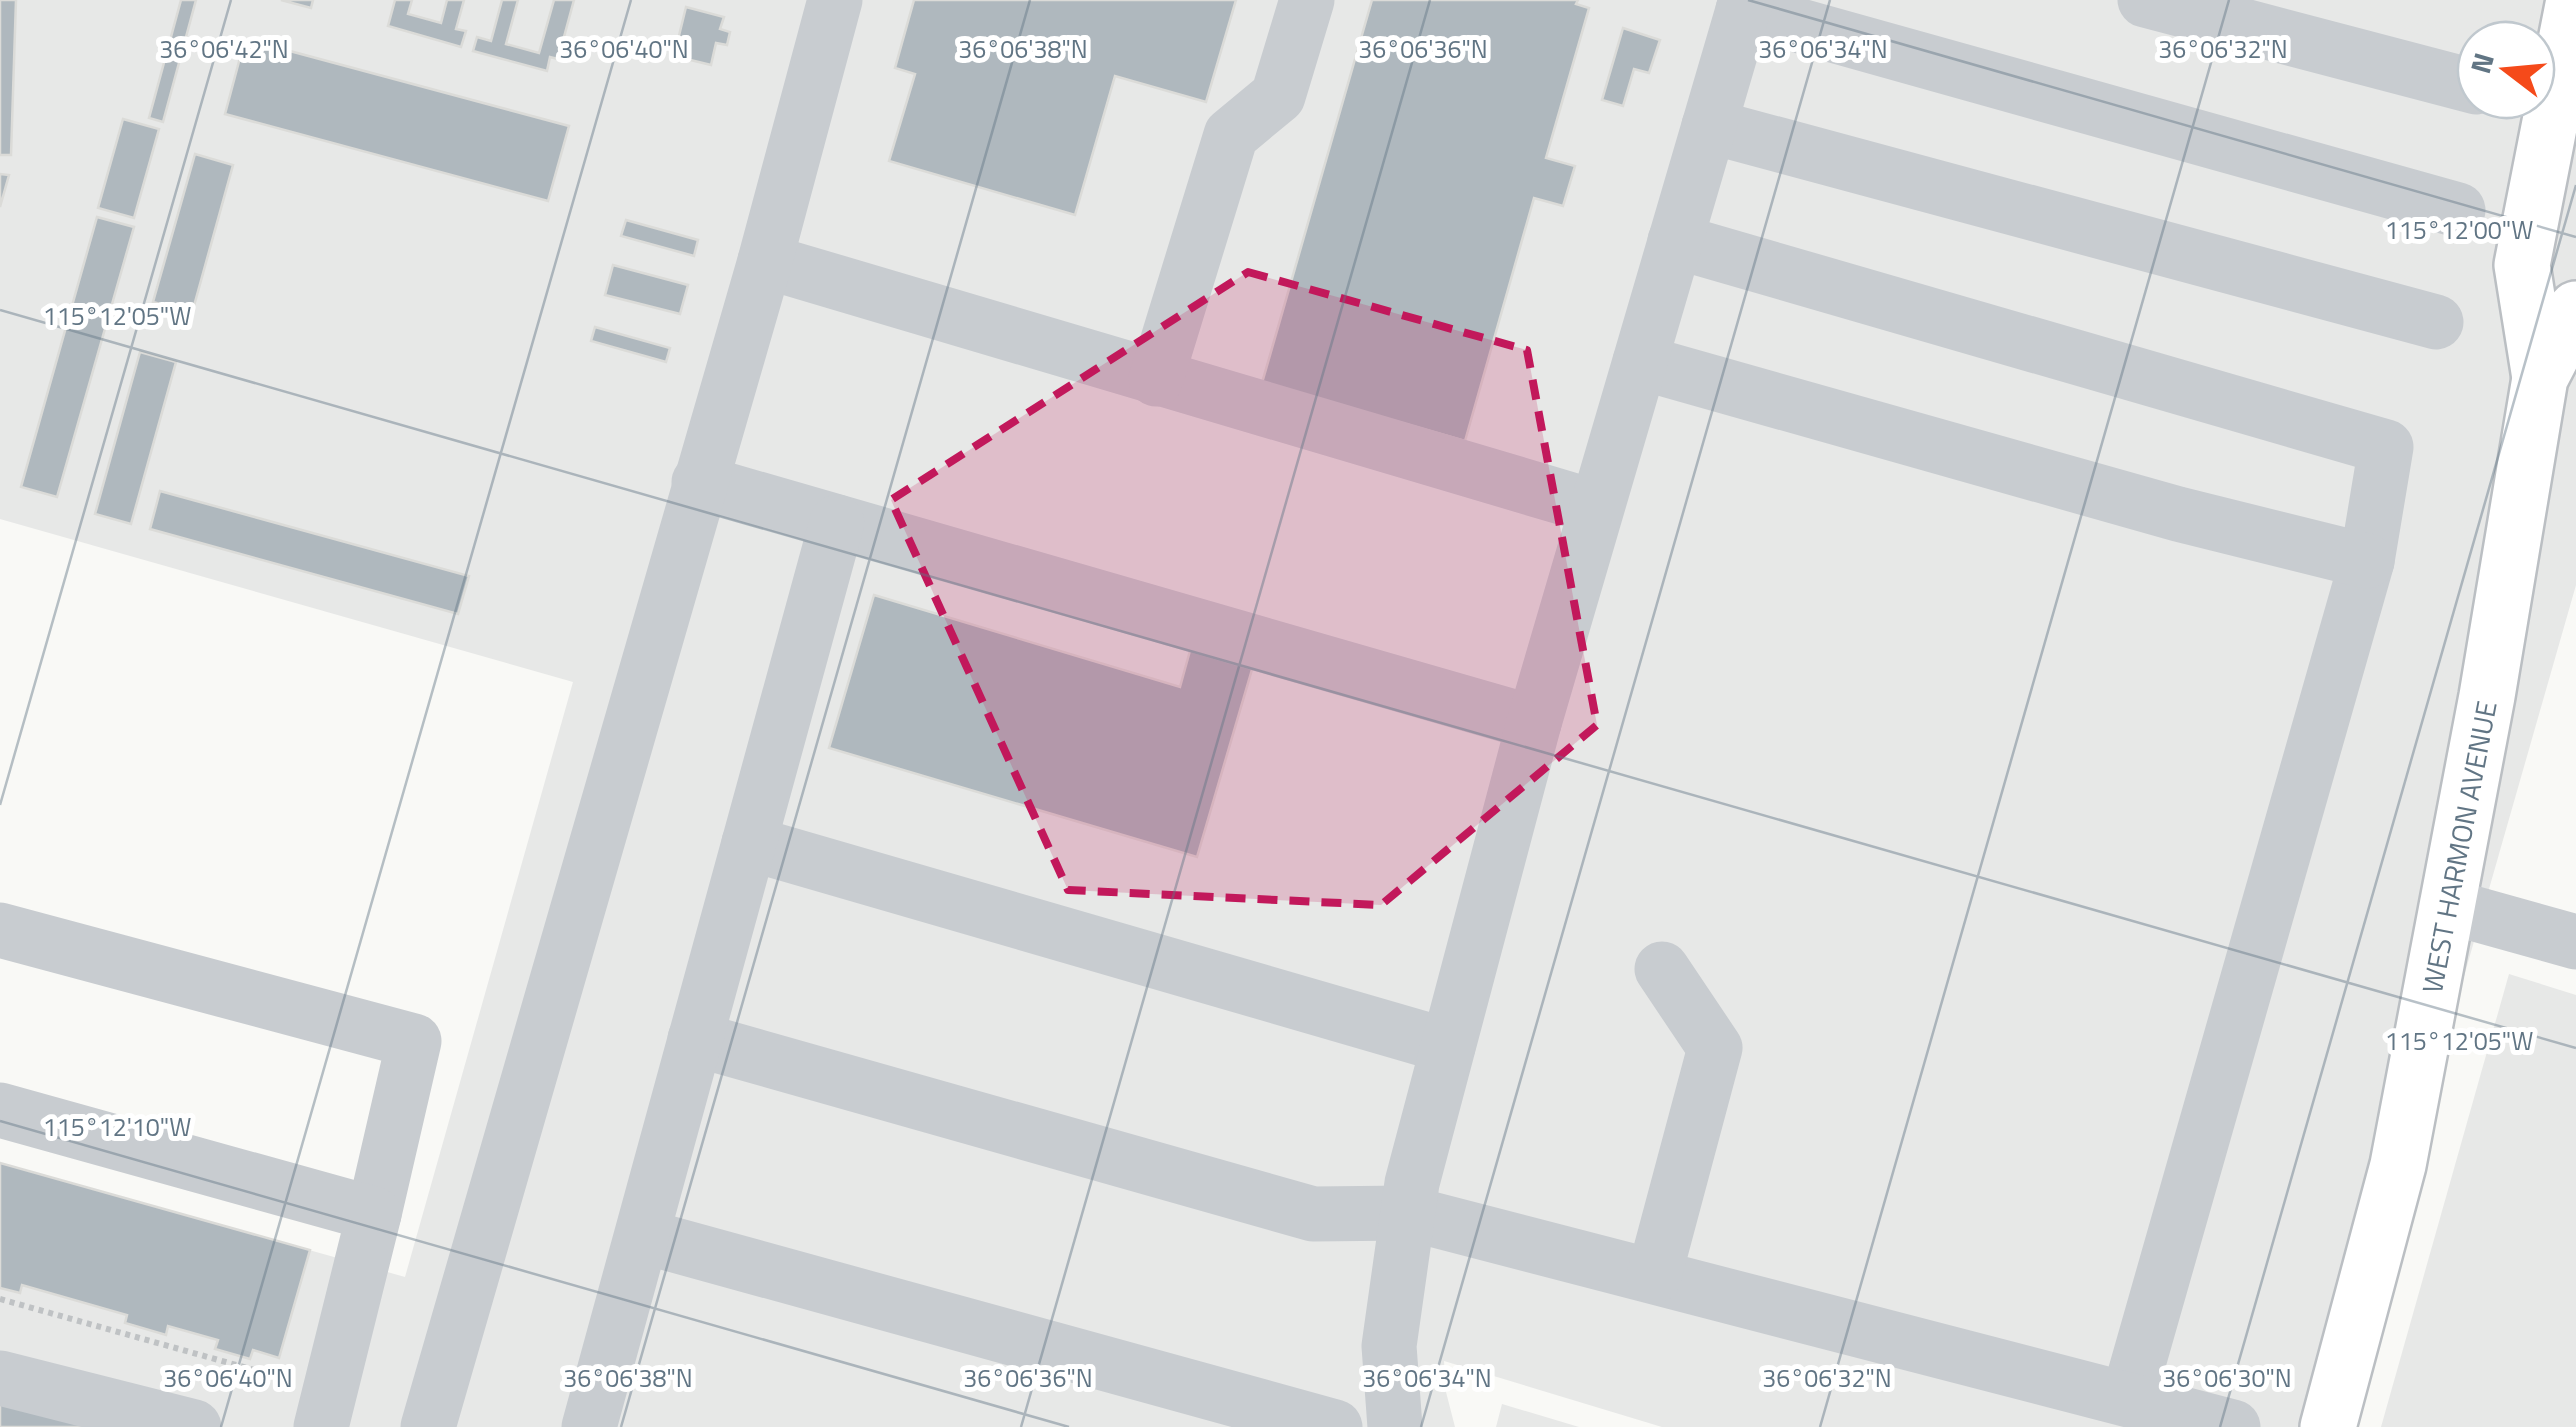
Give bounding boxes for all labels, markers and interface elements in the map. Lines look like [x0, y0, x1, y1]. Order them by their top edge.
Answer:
north arrow [2456, 20, 2556, 120]
text: 36°06'42"N [159, 30, 289, 68]
text: 36°06'40"N [559, 30, 689, 68]
text: 36°06'38"N [958, 30, 1088, 68]
text: 36°06'36"N [1358, 30, 1488, 68]
text: 36°06'34"N [1758, 30, 1888, 68]
text: 36°06'32"N [2158, 30, 2288, 68]
text: N [2458, 48, 2505, 78]
text: 115°12'00"W [2385, 211, 2533, 249]
text: 115°12'05"W [43, 297, 191, 335]
street label: WEST HARMON AVENUE [2410, 697, 2507, 997]
text: 115°12'05"W [2385, 1022, 2533, 1060]
text: 115°12'10"W [43, 1108, 191, 1146]
text: 36°06'40"N [163, 1359, 293, 1397]
text: 36°06'38"N [563, 1359, 693, 1397]
text: 36°06'36"N [963, 1359, 1093, 1397]
text: 36°06'34"N [1362, 1359, 1492, 1397]
text: 36°06'32"N [1762, 1359, 1892, 1397]
text: 36°06'30"N [2162, 1359, 2292, 1397]

